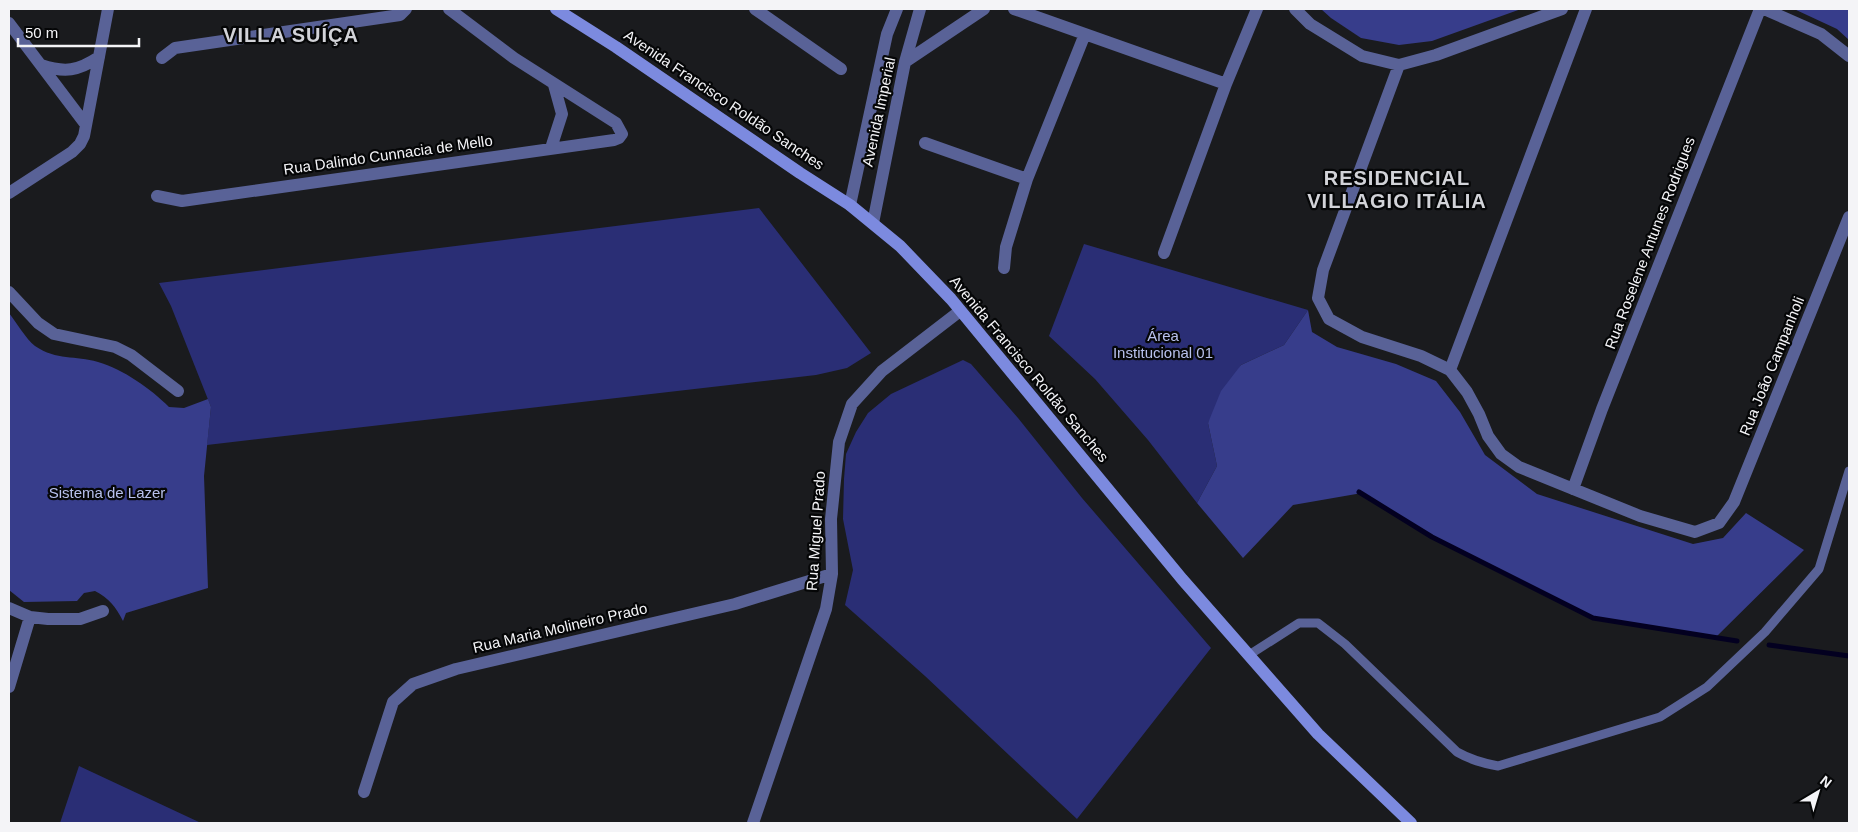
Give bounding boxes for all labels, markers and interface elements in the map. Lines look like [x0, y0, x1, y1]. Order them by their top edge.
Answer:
scale bar [18, 15, 139, 47]
text: 50 m [25, 24, 58, 41]
district label: VILLA SUÍÇA [223, 24, 359, 46]
street label: Avenida Francisco Roldão Sanches [621, 26, 827, 173]
street label: Avenida Imperial [859, 56, 898, 168]
street label: Rua Dalindo Cunnacia de Mello [282, 131, 494, 178]
street label: Rua Roselene Antunes Rodrigues [1601, 134, 1698, 351]
district label: RESIDENCIAL VILLAGIO ITÁLIA [1307, 167, 1487, 212]
street label: Avenida Francisco Roldão Sanches [947, 272, 1112, 465]
street label: Rua João Campanholi [1736, 294, 1807, 438]
park label: Área Institucional 01 [1113, 327, 1213, 361]
street label: Rua Miguel Prado [803, 470, 828, 591]
park label: Sistema de Lazer [49, 484, 165, 501]
street label: Rua Maria Molineiro Prado [471, 599, 649, 656]
north arrow [1793, 767, 1843, 817]
text: N [1817, 772, 1835, 791]

